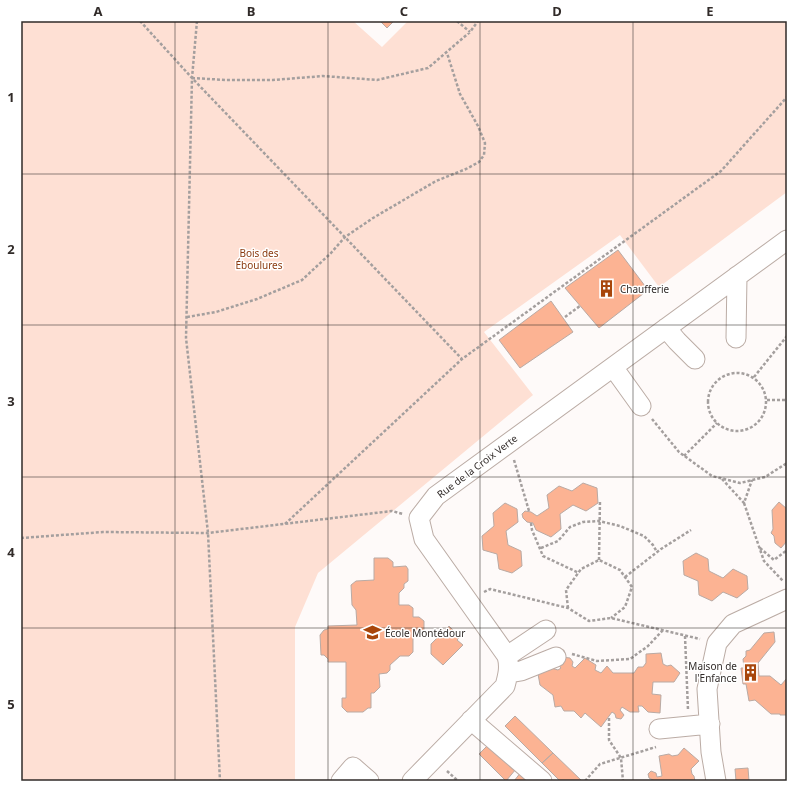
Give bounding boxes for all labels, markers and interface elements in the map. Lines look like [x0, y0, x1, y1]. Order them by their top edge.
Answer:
text: A [94, 2, 103, 20]
text: B [247, 2, 255, 20]
text: C [400, 2, 408, 20]
text: D [552, 2, 562, 20]
text: E [706, 2, 714, 20]
text: 1 [7, 88, 15, 106]
text: 2 [7, 240, 15, 258]
park label: Bois des Éboulures [235, 246, 283, 272]
building icon: Chaufferie [597, 279, 617, 299]
place label: Chaufferie [620, 282, 670, 296]
text: 3 [7, 392, 15, 410]
street label: Rue de la Croix Verte [434, 431, 520, 501]
text: 4 [7, 543, 15, 561]
school or university icon: École Montédour [362, 623, 382, 643]
place label: École Montédour [385, 626, 465, 640]
place label: Maison de l'Enfance [688, 659, 737, 685]
building icon: Maison de l'Enfance [740, 662, 760, 682]
text: 5 [7, 695, 15, 713]

